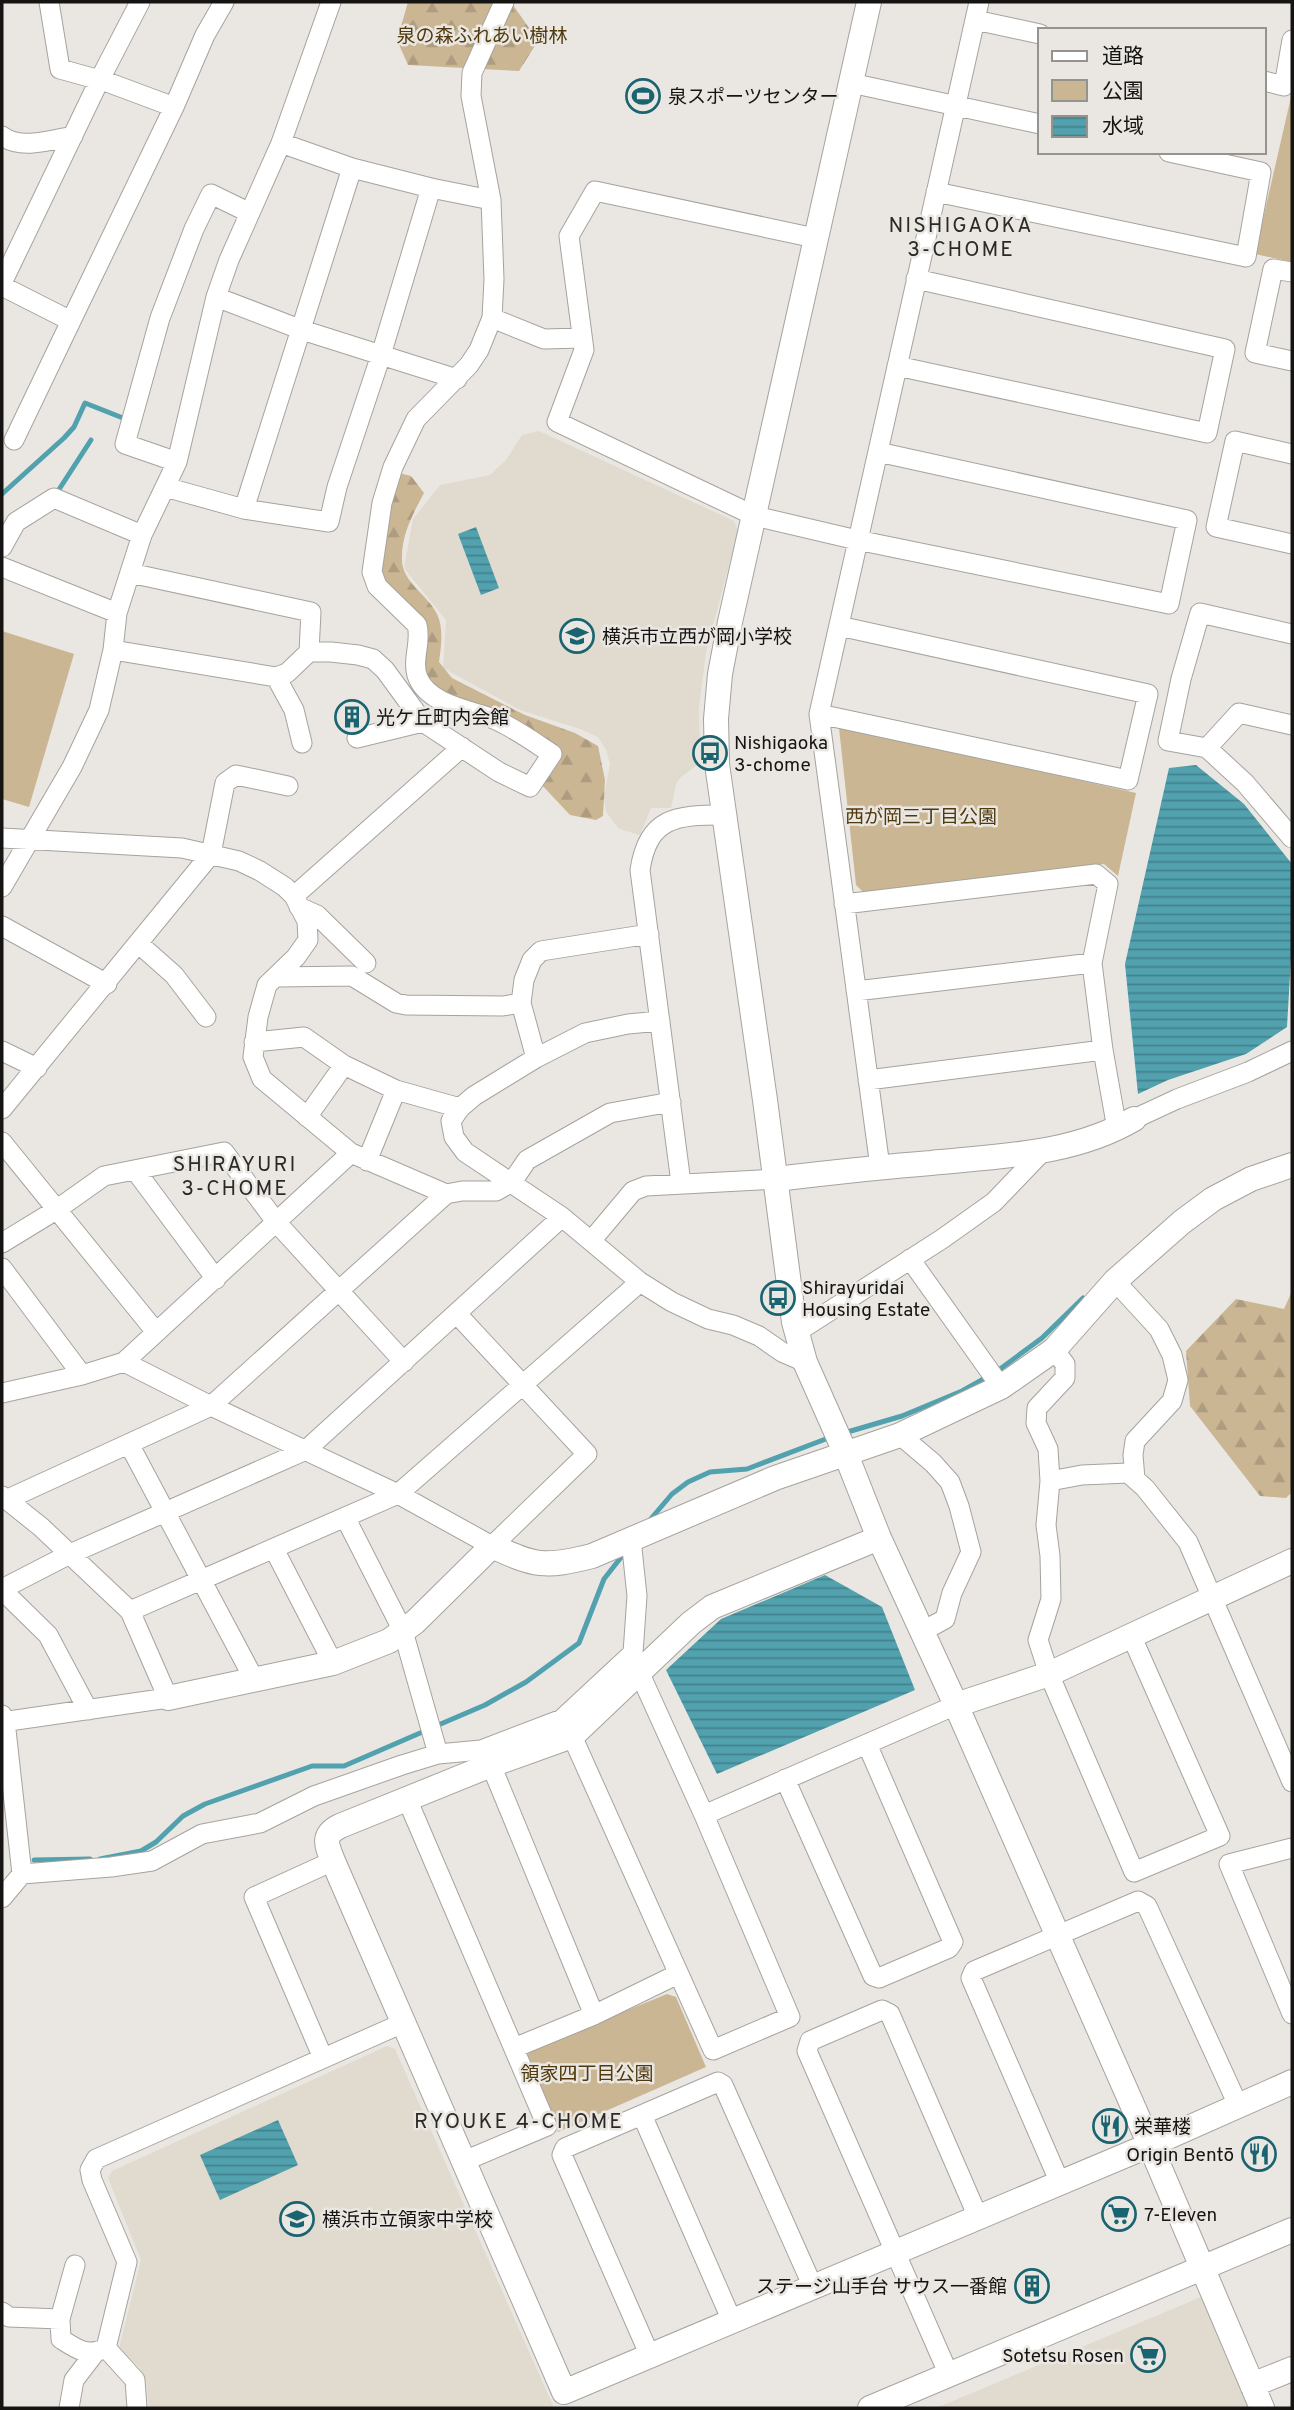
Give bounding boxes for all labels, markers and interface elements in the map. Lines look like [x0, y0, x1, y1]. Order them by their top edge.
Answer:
park label: 泉の森ふれあい樹林 [396, 25, 568, 49]
legend [1038, 28, 1266, 154]
text: 道路 [1102, 44, 1144, 71]
sports icon: 泉スポーツセンター [624, 77, 662, 115]
text: 公園 [1102, 79, 1144, 106]
place label: 泉スポーツセンター [668, 86, 839, 110]
text: 水域 [1102, 114, 1144, 141]
district label: NISHIGAOKA 3-CHOME [888, 213, 1034, 264]
school or university icon: 横浜市立西が岡小学校 [558, 617, 596, 655]
place label: 横浜市立西が岡小学校 [602, 626, 792, 650]
building icon: 光ケ丘町内会館 [333, 698, 371, 736]
place label: 光ケ丘町内会館 [376, 707, 509, 731]
place label: Nishigaoka 3-chome [734, 732, 828, 778]
bus stop icon: Nishigaoka 3-chome [691, 734, 729, 772]
park label: 西が岡三丁目公園 [845, 806, 997, 830]
district label: SHIRAYURI 3-CHOME [173, 1152, 297, 1203]
place label: Shirayuridai Housing Estate [802, 1277, 930, 1323]
bus stop icon: Shirayuridai Housing Estate [759, 1279, 797, 1317]
park label: 領家四丁目公園 [520, 2063, 654, 2087]
restaurant icon: 栄華楼 [1091, 2107, 1129, 2145]
district label: RYOUKE 4-CHOME [414, 2109, 624, 2136]
place label: 栄華楼 [1134, 2116, 1191, 2140]
restaurant icon: Origin Bentō [1240, 2135, 1278, 2173]
place label: Origin Bentō [1126, 2144, 1234, 2168]
supermarket icon: 7-Eleven [1100, 2195, 1138, 2233]
school or university icon: 横浜市立領家中学校 [278, 2200, 316, 2238]
place label: 7-Eleven [1144, 2204, 1217, 2228]
place label: 横浜市立領家中学校 [322, 2209, 493, 2233]
building icon: ステージ山手台 サウス一番館 [1013, 2267, 1051, 2305]
place label: ステージ山手台 サウス一番館 [756, 2276, 1007, 2300]
supermarket icon: Sotetsu Rosen [1129, 2336, 1167, 2374]
place label: Sotetsu Rosen [1002, 2345, 1124, 2369]

